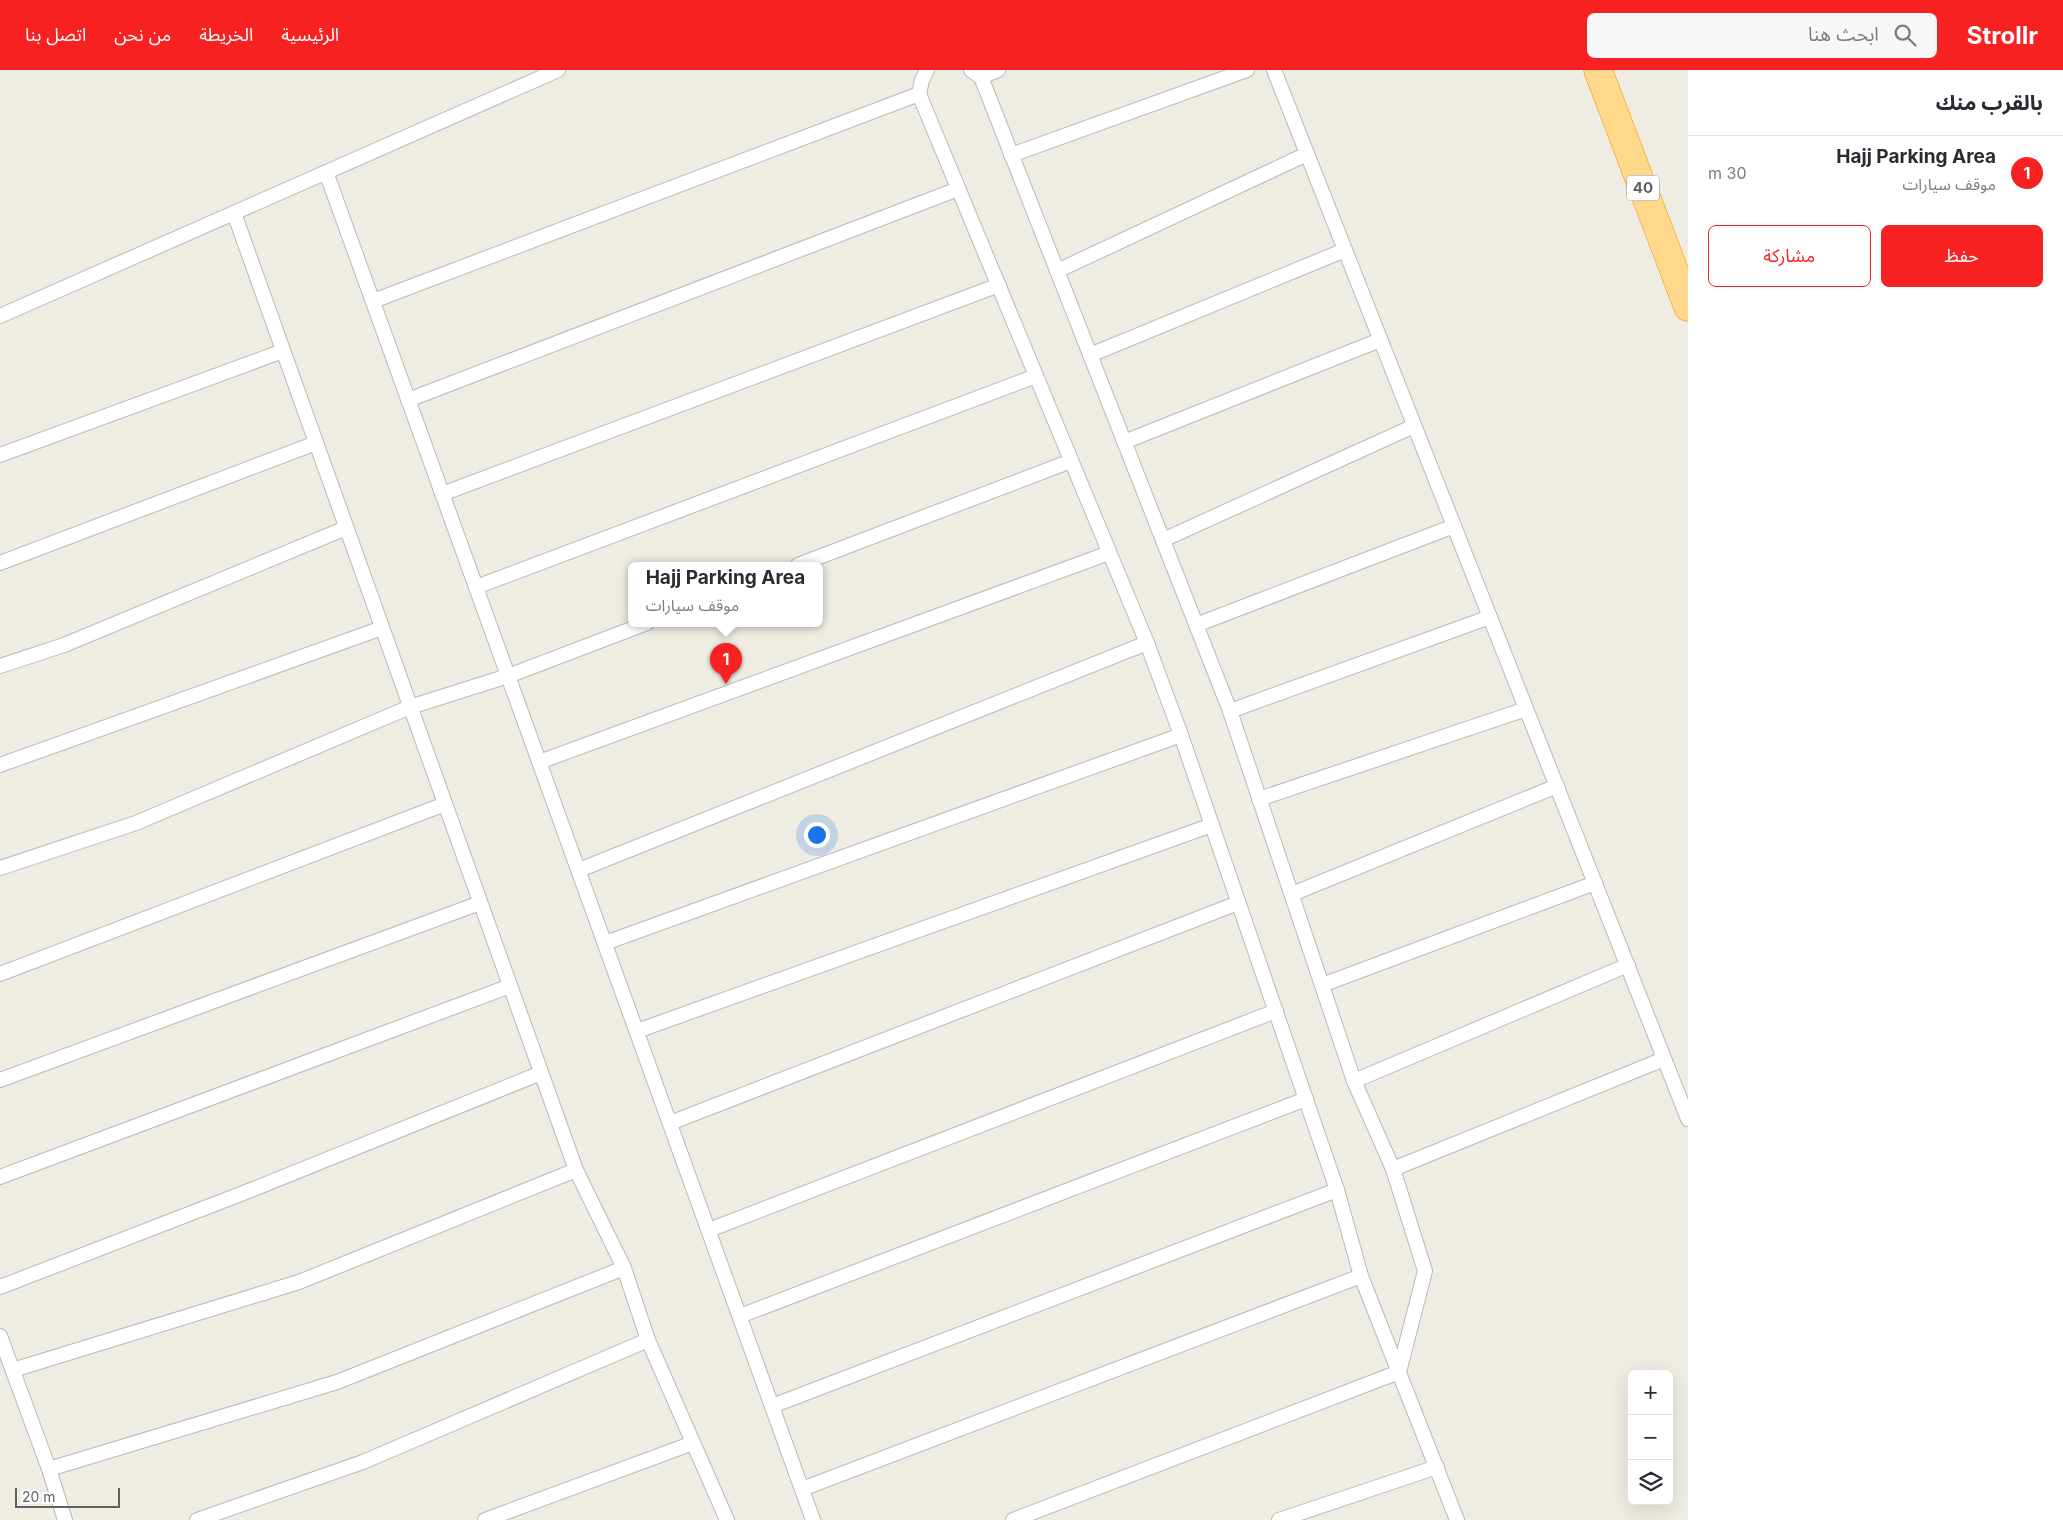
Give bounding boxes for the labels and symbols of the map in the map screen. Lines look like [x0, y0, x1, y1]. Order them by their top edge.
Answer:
road number: 40 [1627, 176, 1659, 200]
pin: 1 [710, 643, 742, 684]
your location [804, 822, 830, 848]
scale bar [15, 1485, 120, 1508]

